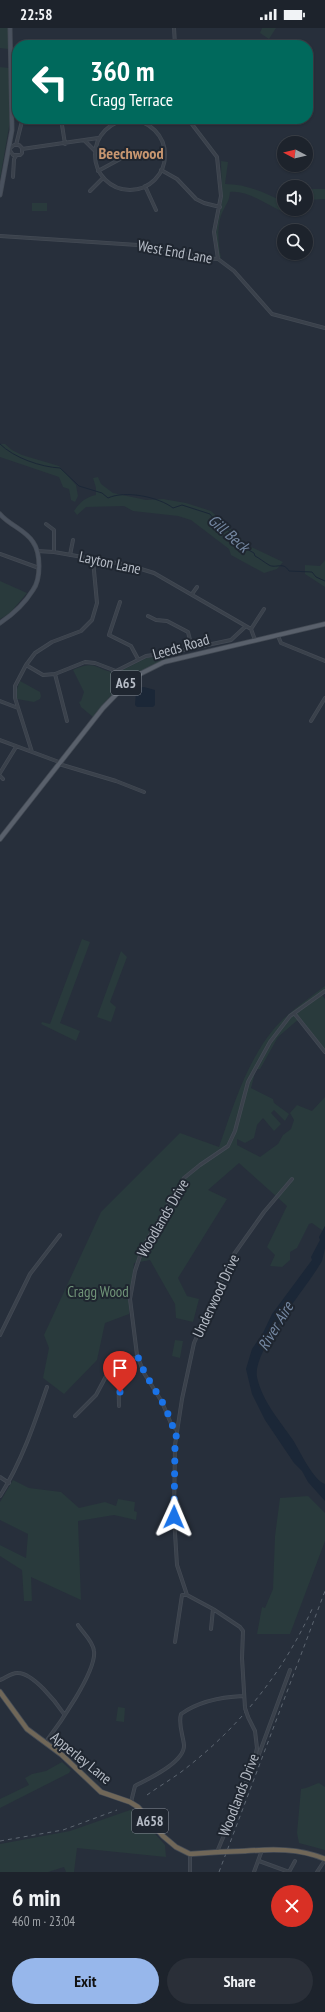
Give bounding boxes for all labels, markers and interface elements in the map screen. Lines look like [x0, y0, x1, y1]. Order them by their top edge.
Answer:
text: 22:58 [20, 5, 52, 24]
text: 360 m [90, 52, 154, 89]
icon: left [24, 56, 76, 108]
text: Cragg Terrace [90, 88, 173, 111]
north arrow [277, 136, 313, 172]
map controls [277, 136, 313, 260]
district label: Beechwood [98, 143, 164, 163]
button: sound [277, 180, 313, 216]
button: search [277, 224, 313, 260]
street label: West End Lane [136, 236, 214, 267]
water label: Gill Beck [204, 510, 255, 558]
street label: Layton Lane [77, 547, 143, 578]
street label: Leeds Road [150, 629, 211, 664]
road number: A65 [111, 671, 141, 695]
street label: Woodlands Drive [133, 1175, 193, 1260]
street label: Underwood Drive [188, 1251, 243, 1341]
park label: Cragg Wood [67, 1282, 129, 1301]
water label: River Aire [253, 1297, 298, 1354]
pin [103, 1351, 137, 1392]
icon: arrive [109, 1357, 131, 1379]
position arrow [153, 1496, 195, 1538]
street label: Apperley Lane [47, 1727, 116, 1788]
street label: Woodlands Drive [214, 1751, 263, 1839]
road number: A658 [132, 1809, 168, 1833]
text: 6 min [12, 1882, 60, 1913]
button: close [271, 1885, 313, 1927]
text: 460 m · 23:04 [12, 1913, 75, 1930]
button: Exit [12, 1958, 159, 2004]
button: Share [167, 1958, 313, 2004]

